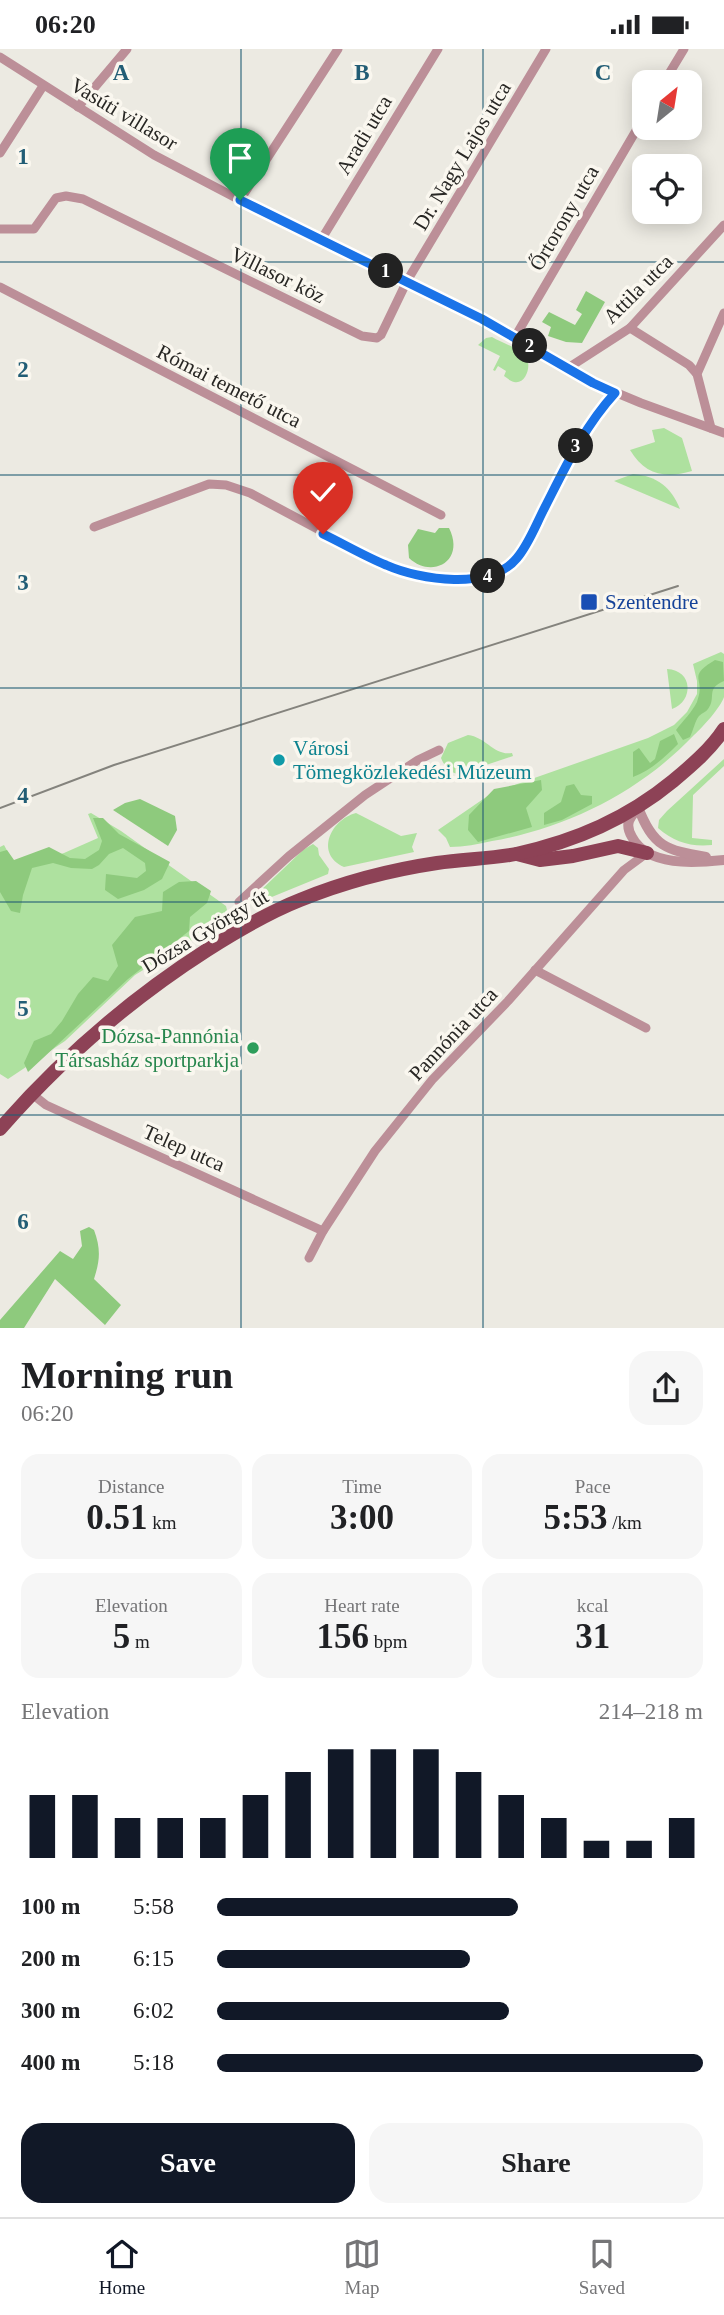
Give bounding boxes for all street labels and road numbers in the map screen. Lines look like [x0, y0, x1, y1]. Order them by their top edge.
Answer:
street label: Vasúti villasor [66, 73, 182, 155]
street label: Dr. Nagy Lajos utca [408, 77, 516, 235]
street label: Aradi utca [331, 91, 397, 179]
street label: Őrtorony utca [524, 161, 604, 275]
street label: Villasor köz [227, 242, 329, 308]
street label: Attila utca [598, 249, 678, 329]
street label: Római temető utca [153, 339, 306, 433]
street label: Dózsa György út [137, 884, 273, 978]
street label: Pannónia utca [404, 982, 503, 1085]
street label: Telep utca [140, 1119, 229, 1177]

